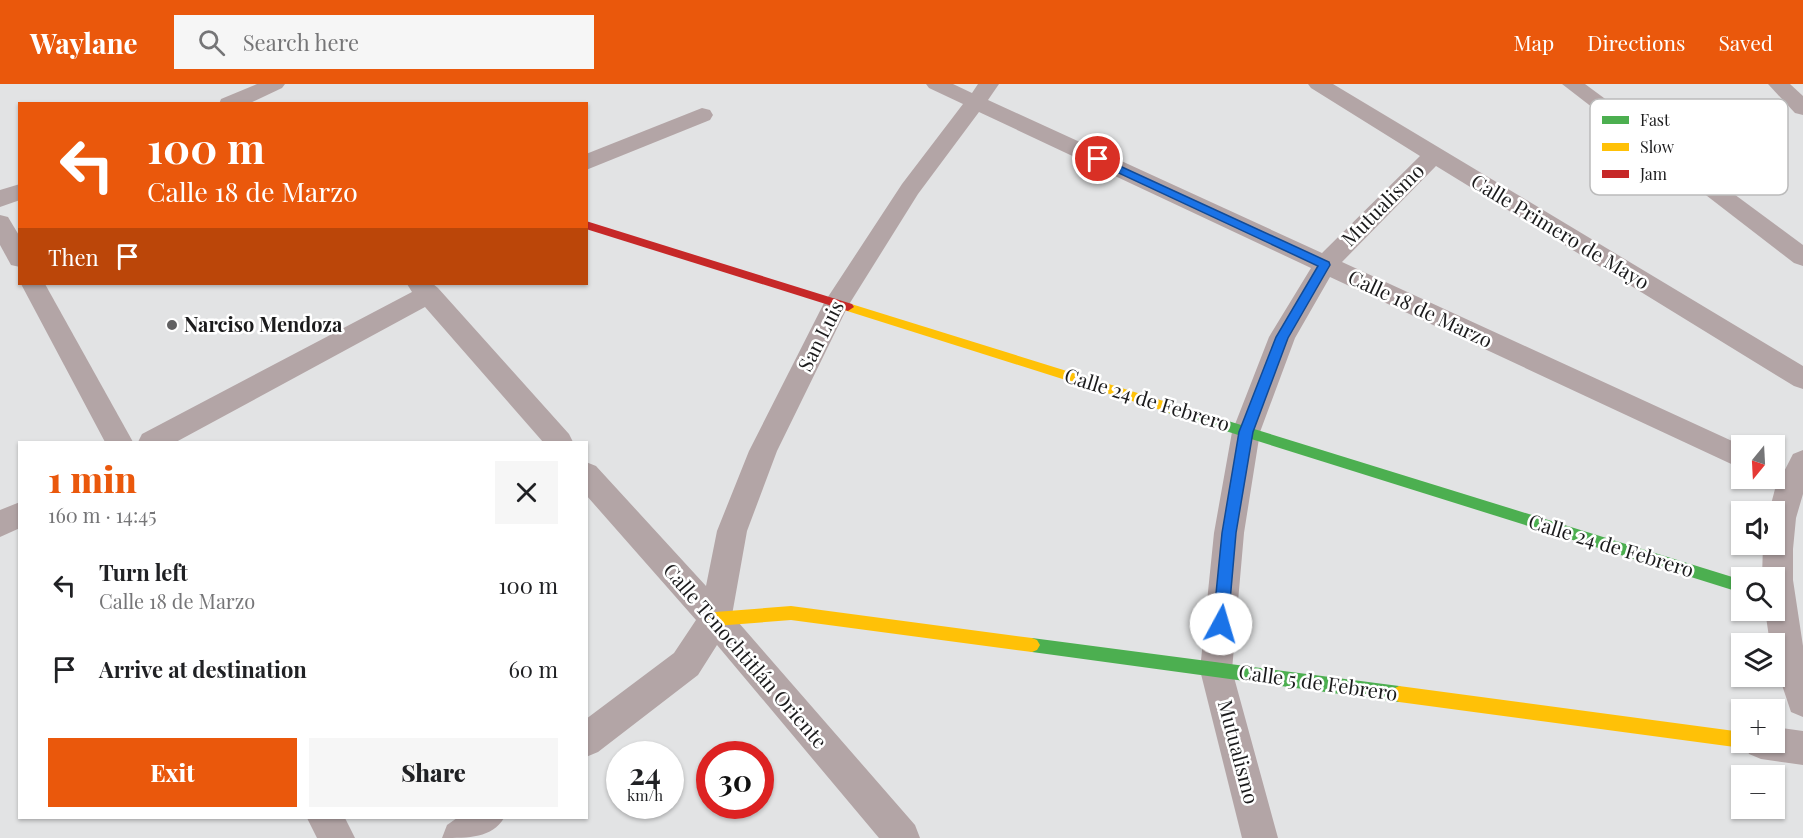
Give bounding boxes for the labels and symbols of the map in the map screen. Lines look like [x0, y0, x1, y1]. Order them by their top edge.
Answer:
legend [1590, 99, 1788, 195]
text: Fast [1640, 109, 1670, 130]
pin [1072, 133, 1123, 184]
text: Slow [1640, 136, 1675, 157]
street label: Mutualismo [1335, 157, 1429, 251]
text: Jam [1639, 163, 1667, 184]
street label: Calle Primero de Mayo [1467, 167, 1655, 295]
street label: Calle 18 de Marzo [1344, 262, 1497, 353]
street label: San Luis [790, 295, 849, 375]
place label: Narciso Mendoza [184, 310, 343, 337]
marker: Narciso Mendoza [165, 318, 179, 332]
street label: Calle 24 de Febrero [1061, 361, 1233, 437]
north arrow [1731, 435, 1785, 489]
street label: Calle 24 de Febrero [1525, 507, 1697, 583]
street label: Calle Tenochtitlán Oriente [658, 557, 834, 753]
position arrow [1189, 592, 1253, 656]
street label: Calle 5 de Febrero [1237, 657, 1399, 706]
street label: Mutualismo [1213, 697, 1266, 807]
speed limit sign: 30 [696, 741, 774, 819]

